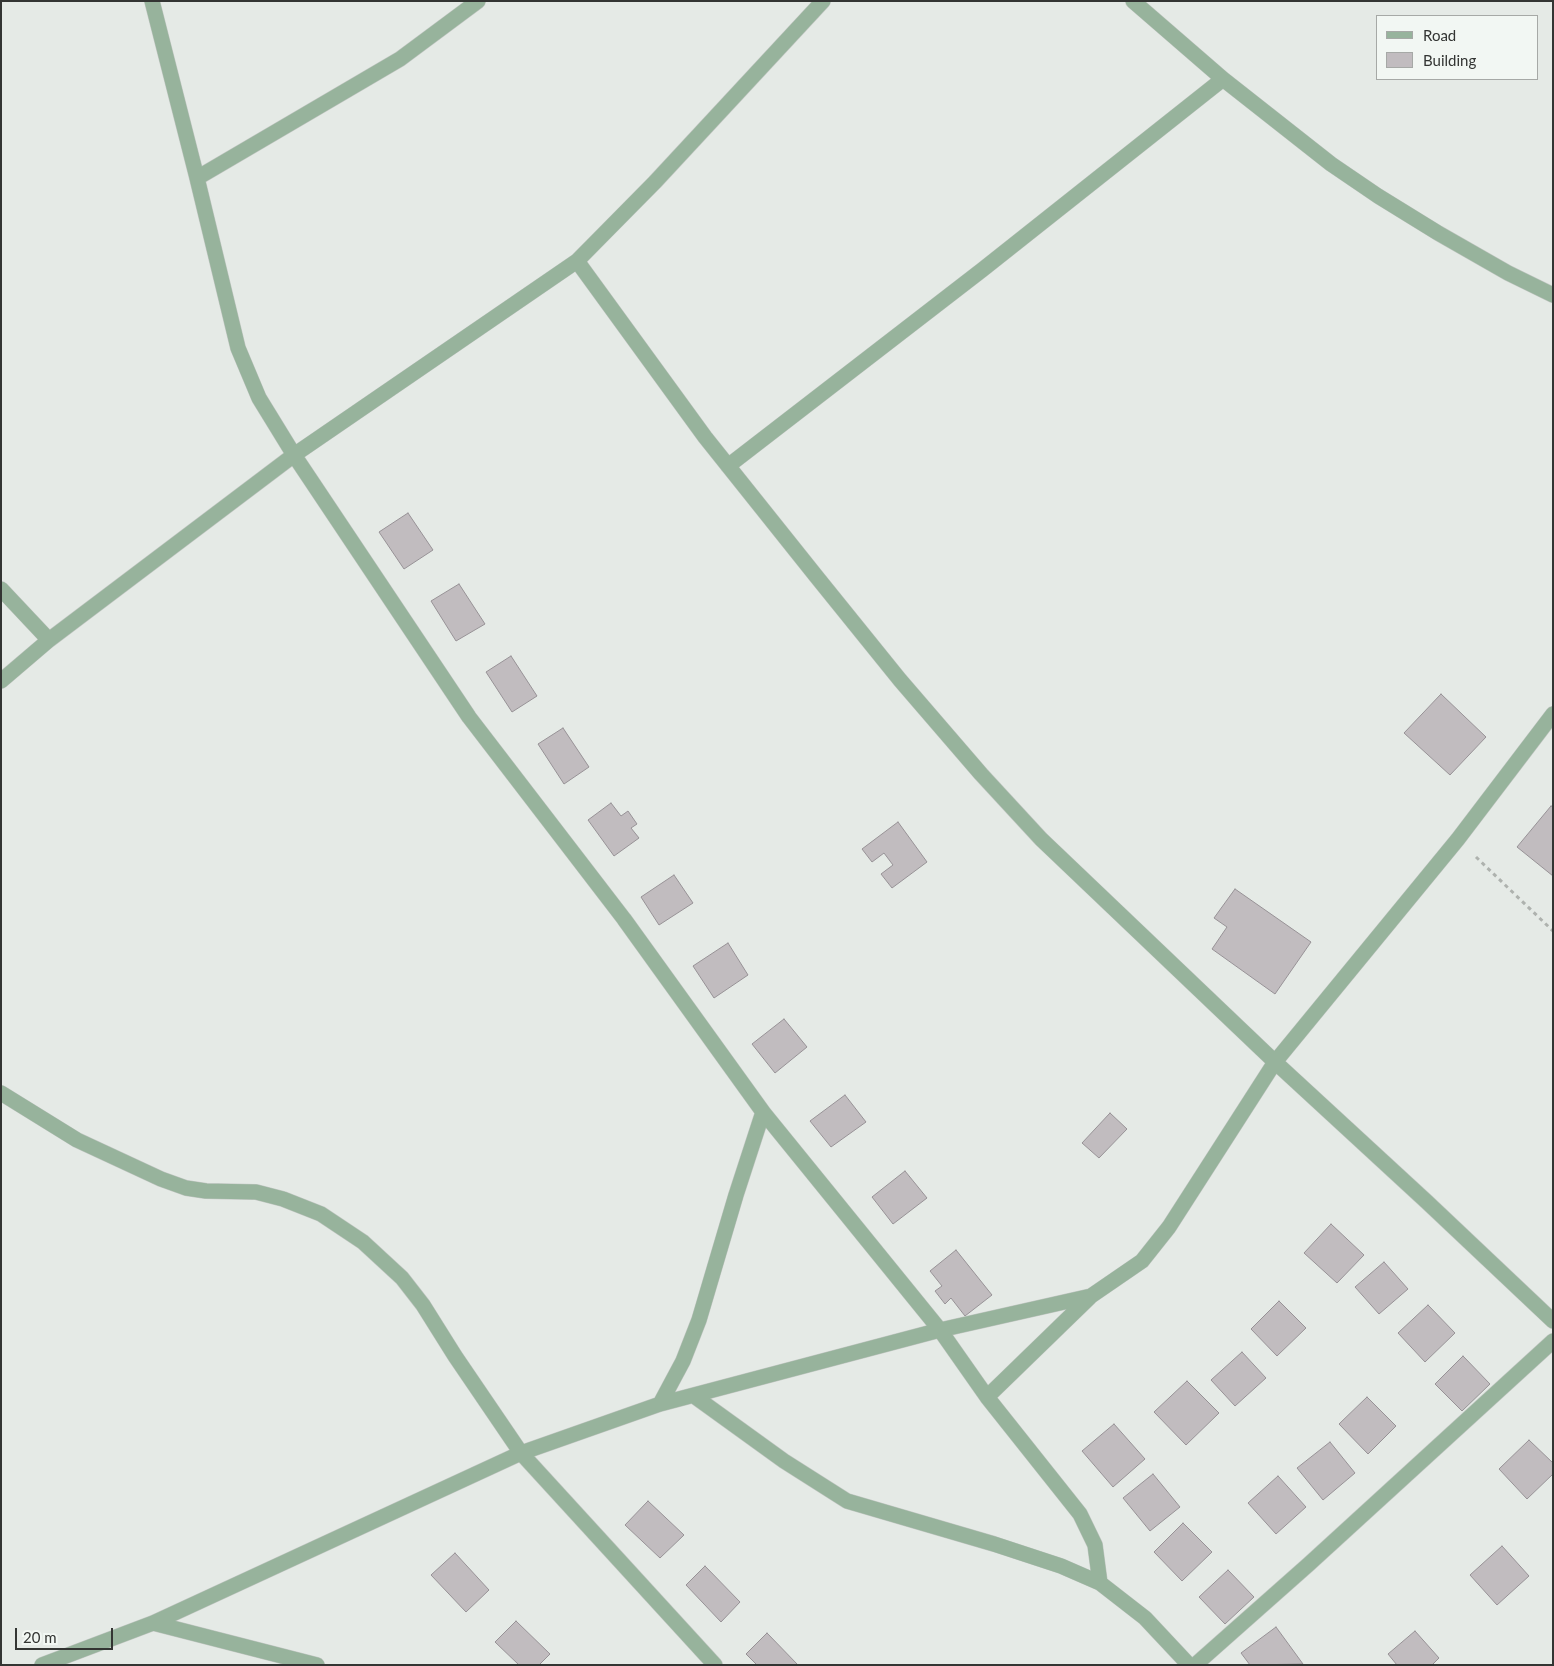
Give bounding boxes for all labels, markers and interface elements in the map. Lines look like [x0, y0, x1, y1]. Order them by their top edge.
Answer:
legend [1376, 15, 1539, 80]
text: Road [1423, 26, 1456, 44]
text: Building [1423, 51, 1476, 69]
scale bar [18, 1618, 115, 1650]
text: 20 m [23, 1628, 57, 1646]

